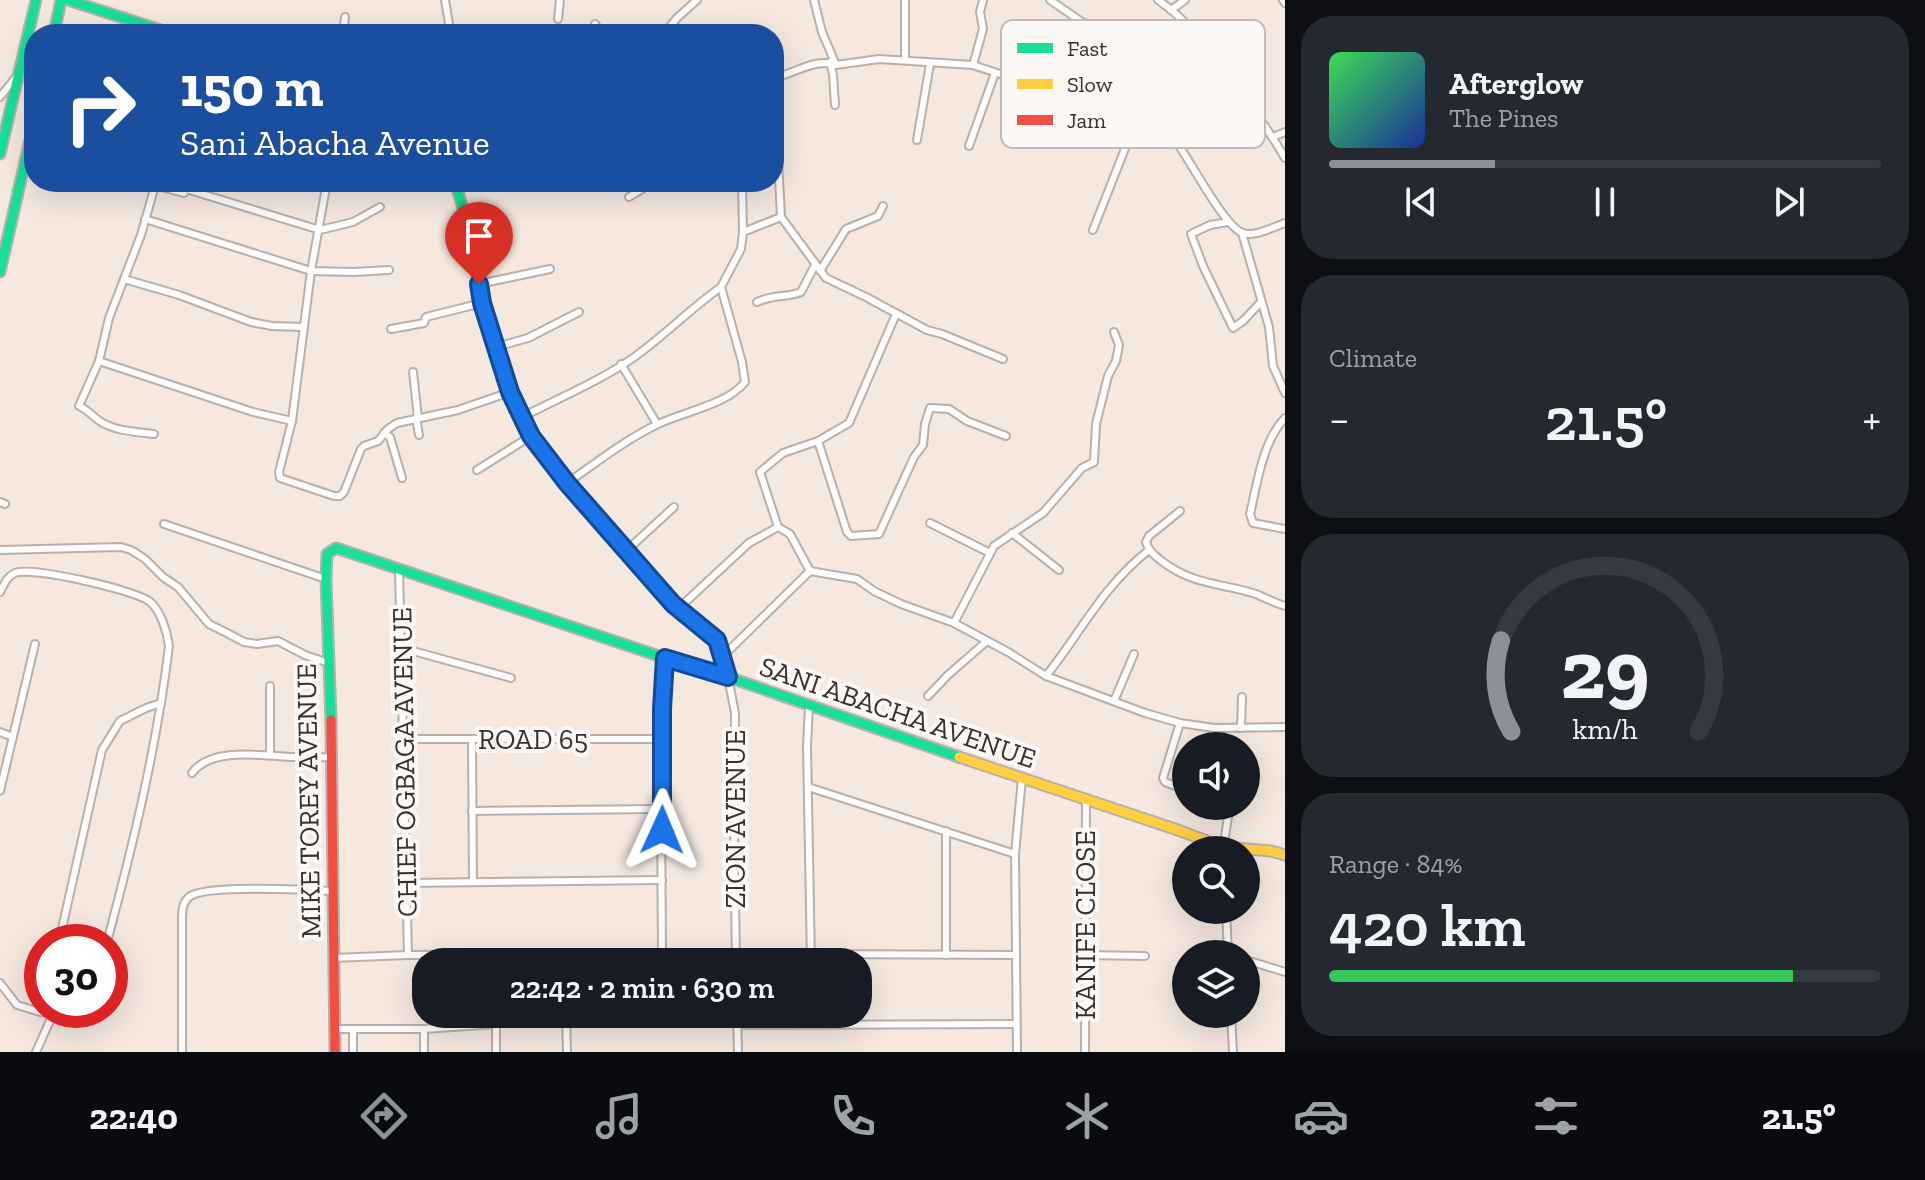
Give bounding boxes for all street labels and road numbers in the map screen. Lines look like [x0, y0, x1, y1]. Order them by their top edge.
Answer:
street label: CHIEF OGBAGA AVENUE [385, 607, 424, 917]
street label: SANI ABACHA AVENUE [755, 650, 1040, 775]
street label: MIKE TOREY AVENUE [290, 663, 327, 939]
street label: ROAD 65 [478, 723, 588, 756]
street label: ZION AVENUE [719, 729, 752, 909]
street label: KANIFE CLOSE [1069, 830, 1102, 1020]

